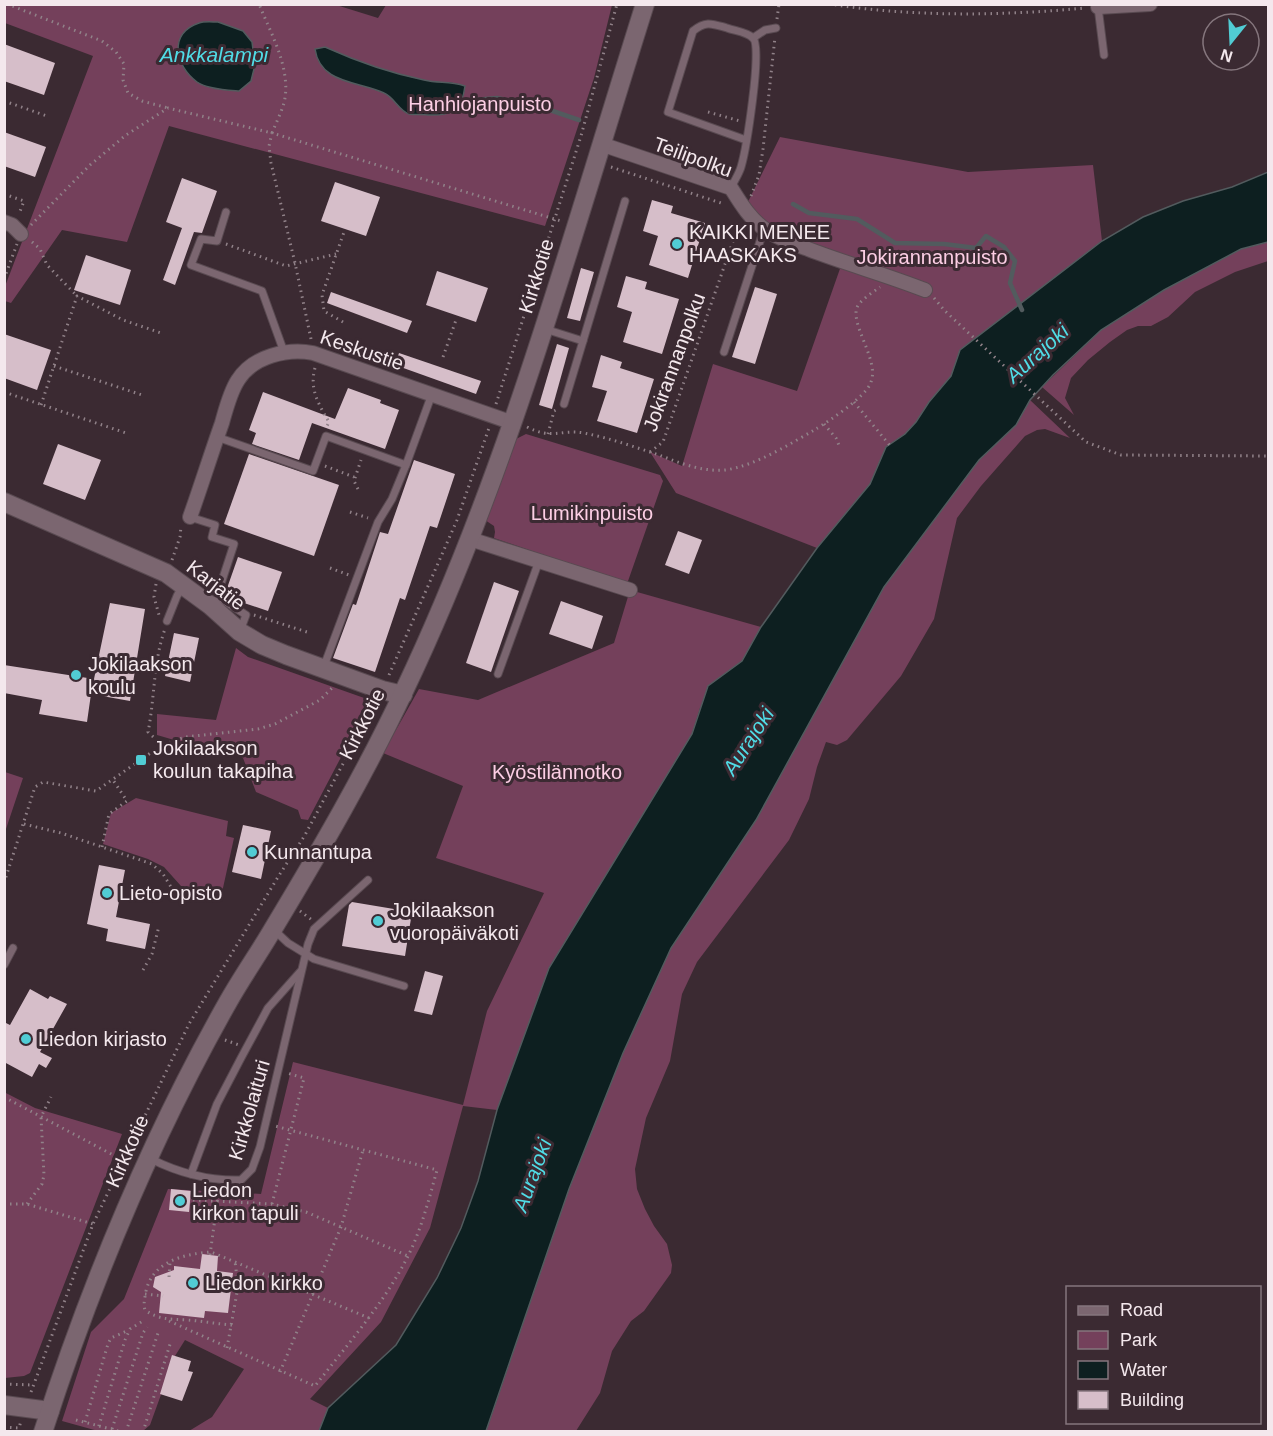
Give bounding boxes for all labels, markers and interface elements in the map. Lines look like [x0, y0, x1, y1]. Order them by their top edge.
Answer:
north arrow [1201, 12, 1261, 72]
water label: Ankkalampi [158, 43, 270, 66]
text: N [1218, 46, 1235, 66]
park label: Hanhiojanpuisto [408, 93, 552, 115]
street label: Teilipolku [651, 133, 735, 181]
place label: KAIKKI MENEE HAASKAKS [689, 221, 830, 266]
street label: Kirkkotie [514, 236, 558, 316]
marker: KAIKKI MENEE HAASKAKS [670, 237, 684, 251]
park label: Jokirannanpuisto [856, 246, 1008, 268]
street label: Jokirannanpolku [639, 290, 709, 434]
water label: Aurajoki [1000, 318, 1074, 388]
street label: Keskustie [317, 325, 407, 375]
park label: Lumikinpuisto [531, 502, 653, 524]
street label: Karjatie [183, 555, 249, 615]
place label: Jokilaakson koulu [88, 653, 193, 698]
marker: Jokilaakson koulu [69, 668, 83, 682]
street label: Kirkkotie [335, 685, 389, 763]
water label: Aurajoki [717, 702, 779, 781]
place label: Jokilaakson koulun takapiha [153, 737, 294, 782]
marker: Jokilaakson koulun takapiha [134, 753, 148, 767]
park label: Kyöstilännotko [492, 761, 622, 783]
place label: Kunnantupa [264, 841, 373, 863]
marker: Kunnantupa [245, 845, 259, 859]
place label: Lieto-opisto [119, 882, 222, 904]
marker: Lieto-opisto [100, 886, 114, 900]
place label: Jokilaakson vuoropäiväkoti [390, 899, 519, 944]
marker: Jokilaakson vuoropäiväkoti [371, 914, 385, 928]
place label: Liedon kirjasto [38, 1028, 167, 1050]
marker: Liedon kirjasto [19, 1032, 33, 1046]
street label: Kirkkolaituri [224, 1057, 274, 1163]
street label: Kirkkotie [101, 1111, 153, 1191]
water label: Aurajoki [508, 1134, 556, 1216]
place label: Liedon kirkon tapuli [192, 1179, 299, 1224]
marker: Liedon kirkon tapuli [173, 1194, 187, 1208]
place label: Liedon kirkko [205, 1272, 323, 1294]
marker: Liedon kirkko [186, 1276, 200, 1290]
legend [1066, 1286, 1261, 1424]
text: Road [1120, 1300, 1163, 1320]
text: Park [1120, 1330, 1158, 1350]
text: Water [1120, 1360, 1167, 1380]
text: Building [1120, 1390, 1184, 1410]

